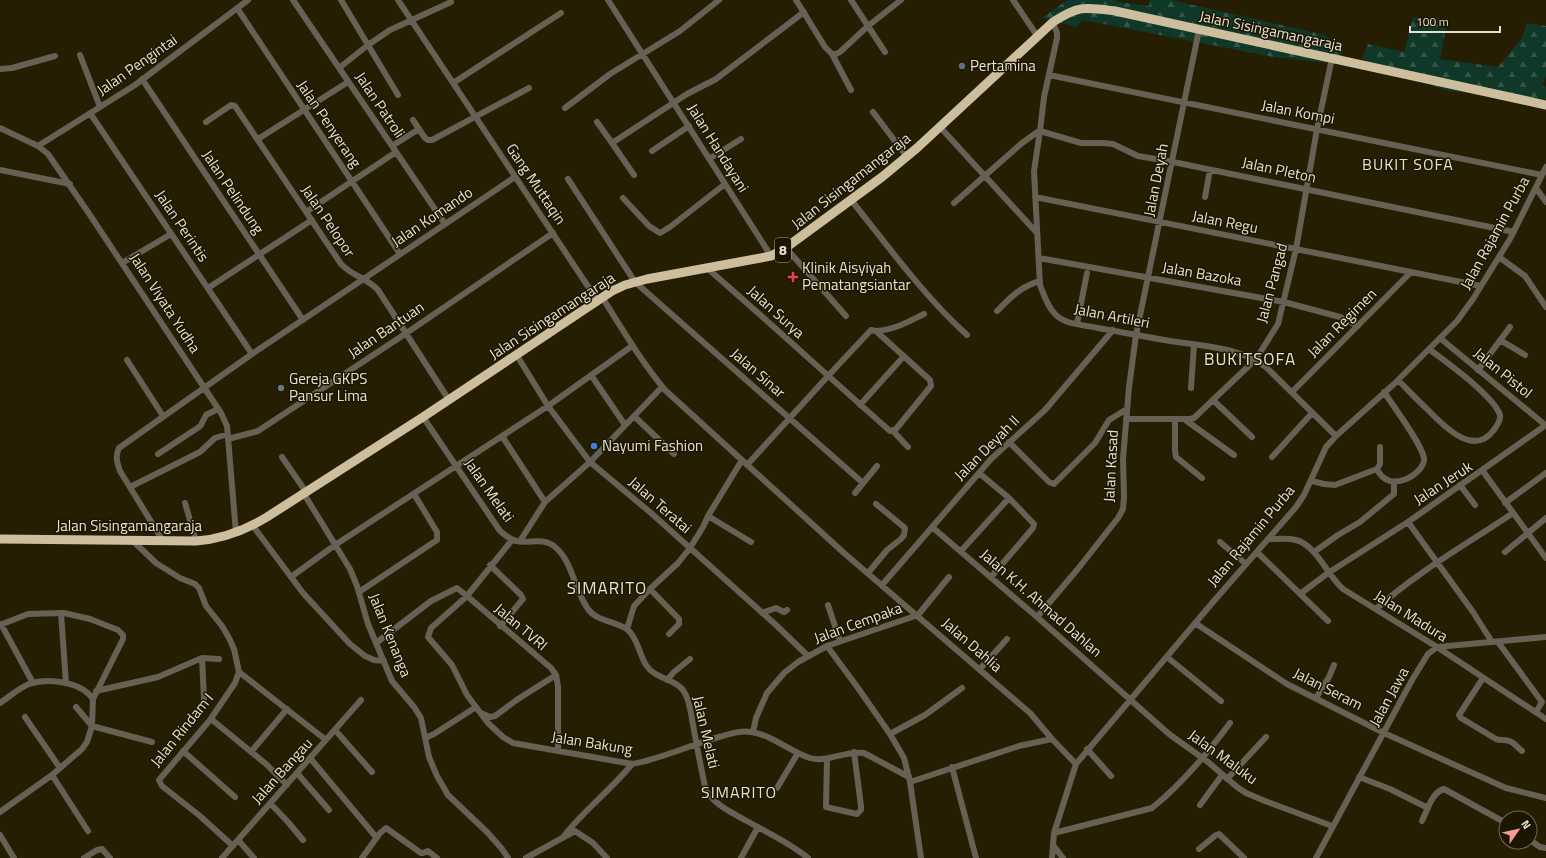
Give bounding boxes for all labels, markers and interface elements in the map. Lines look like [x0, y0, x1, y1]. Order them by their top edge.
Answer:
street label: Jalan Sisingamangaraja [1197, 4, 1345, 57]
scale bar [1410, 8, 1500, 34]
text: 100 m [1416, 12, 1449, 31]
street label: Jalan Pengintai [92, 28, 182, 101]
place label: Pertamina [970, 54, 1036, 77]
marker: Pertamina [957, 61, 967, 71]
street label: Jalan Patroli [350, 67, 411, 142]
street label: Jalan Penyerang [291, 75, 368, 173]
street label: Jalan Kompi [1260, 93, 1337, 130]
street label: Jalan Handayani [682, 99, 755, 197]
street label: Jalan Sisingamangaraja [786, 126, 916, 235]
street label: Gang Muttaqin [501, 138, 572, 229]
street label: Jalan Deyah [1137, 141, 1174, 218]
street label: Jalan Pelindung [197, 145, 270, 239]
street label: Jalan Pleton [1240, 150, 1318, 189]
district label: BUKIT SOFA [1362, 152, 1454, 176]
street label: Jalan Rajamin Purba [1454, 171, 1535, 294]
street label: Jalan Pelopor [296, 180, 361, 262]
street label: Jalan Komando [386, 181, 477, 253]
street label: Jalan Perintis [150, 185, 215, 266]
street label: Jalan Regu [1190, 204, 1260, 239]
road number: 8 [775, 238, 791, 262]
street label: Jalan Pangad [1250, 240, 1293, 325]
street label: Jalan Viyata Yudha [124, 248, 207, 358]
street label: Jalan Bazoka [1161, 255, 1244, 292]
place label: Klinik Aisyiyah Pematangsiantar [802, 256, 911, 296]
street label: Jalan Sisingamangaraja [484, 266, 620, 365]
marker: Klinik Aisyiyah Pematangsiantar [787, 271, 799, 283]
street label: Jalan Surya [743, 280, 810, 344]
street label: Jalan Regimen [1302, 283, 1382, 363]
street label: Jalan Bantuan [343, 296, 429, 364]
street label: Jalan Artileri [1072, 297, 1152, 334]
street label: Jalan Sinar [726, 342, 791, 403]
street label: Jalan Pistol [1469, 342, 1538, 404]
district label: BUKITSOFA [1204, 346, 1296, 372]
place label: Gereja GKPS Pansur Lima [289, 367, 368, 407]
marker: Gereja GKPS Pansur Lima [276, 383, 286, 393]
street label: Jalan Deyah II [949, 410, 1025, 486]
street label: Jalan Kasad [1097, 429, 1124, 503]
place label: Nayumi Fashion [602, 434, 703, 457]
marker: Nayumi Fashion [589, 441, 599, 451]
street label: Jalan Melati [459, 453, 520, 527]
street label: Jalan Jeruk [1409, 455, 1477, 510]
street label: Jalan Teratai [624, 471, 697, 539]
street label: Jalan Rajamin Purba [1201, 480, 1300, 591]
street label: Jalan Sisingamangaraja [56, 514, 202, 537]
street label: Jalan K.H. Ahmad Dahlan [975, 543, 1107, 662]
district label: SIMARITO [567, 575, 647, 601]
street label: Jalan Madura [1370, 584, 1453, 648]
street label: Jalan Kenanga [363, 589, 418, 681]
street label: Jalan Cempaka [810, 596, 906, 649]
street label: Jalan TVRI [490, 597, 553, 656]
street label: Jalan Dahlia [937, 612, 1008, 678]
street label: Jalan Seram [1290, 661, 1367, 716]
street label: Jalan Jawa [1363, 662, 1415, 731]
street label: Jalan Rindam I [144, 688, 219, 772]
street label: Jalan Melati [687, 693, 726, 770]
street label: Jalan Maluku [1184, 724, 1263, 790]
street label: Jalan Bakung [550, 725, 635, 760]
street label: Jalan Bangau [246, 732, 318, 809]
district label: SIMARITO [701, 780, 777, 804]
north arrow [1498, 810, 1538, 850]
text: N [1518, 817, 1535, 832]

